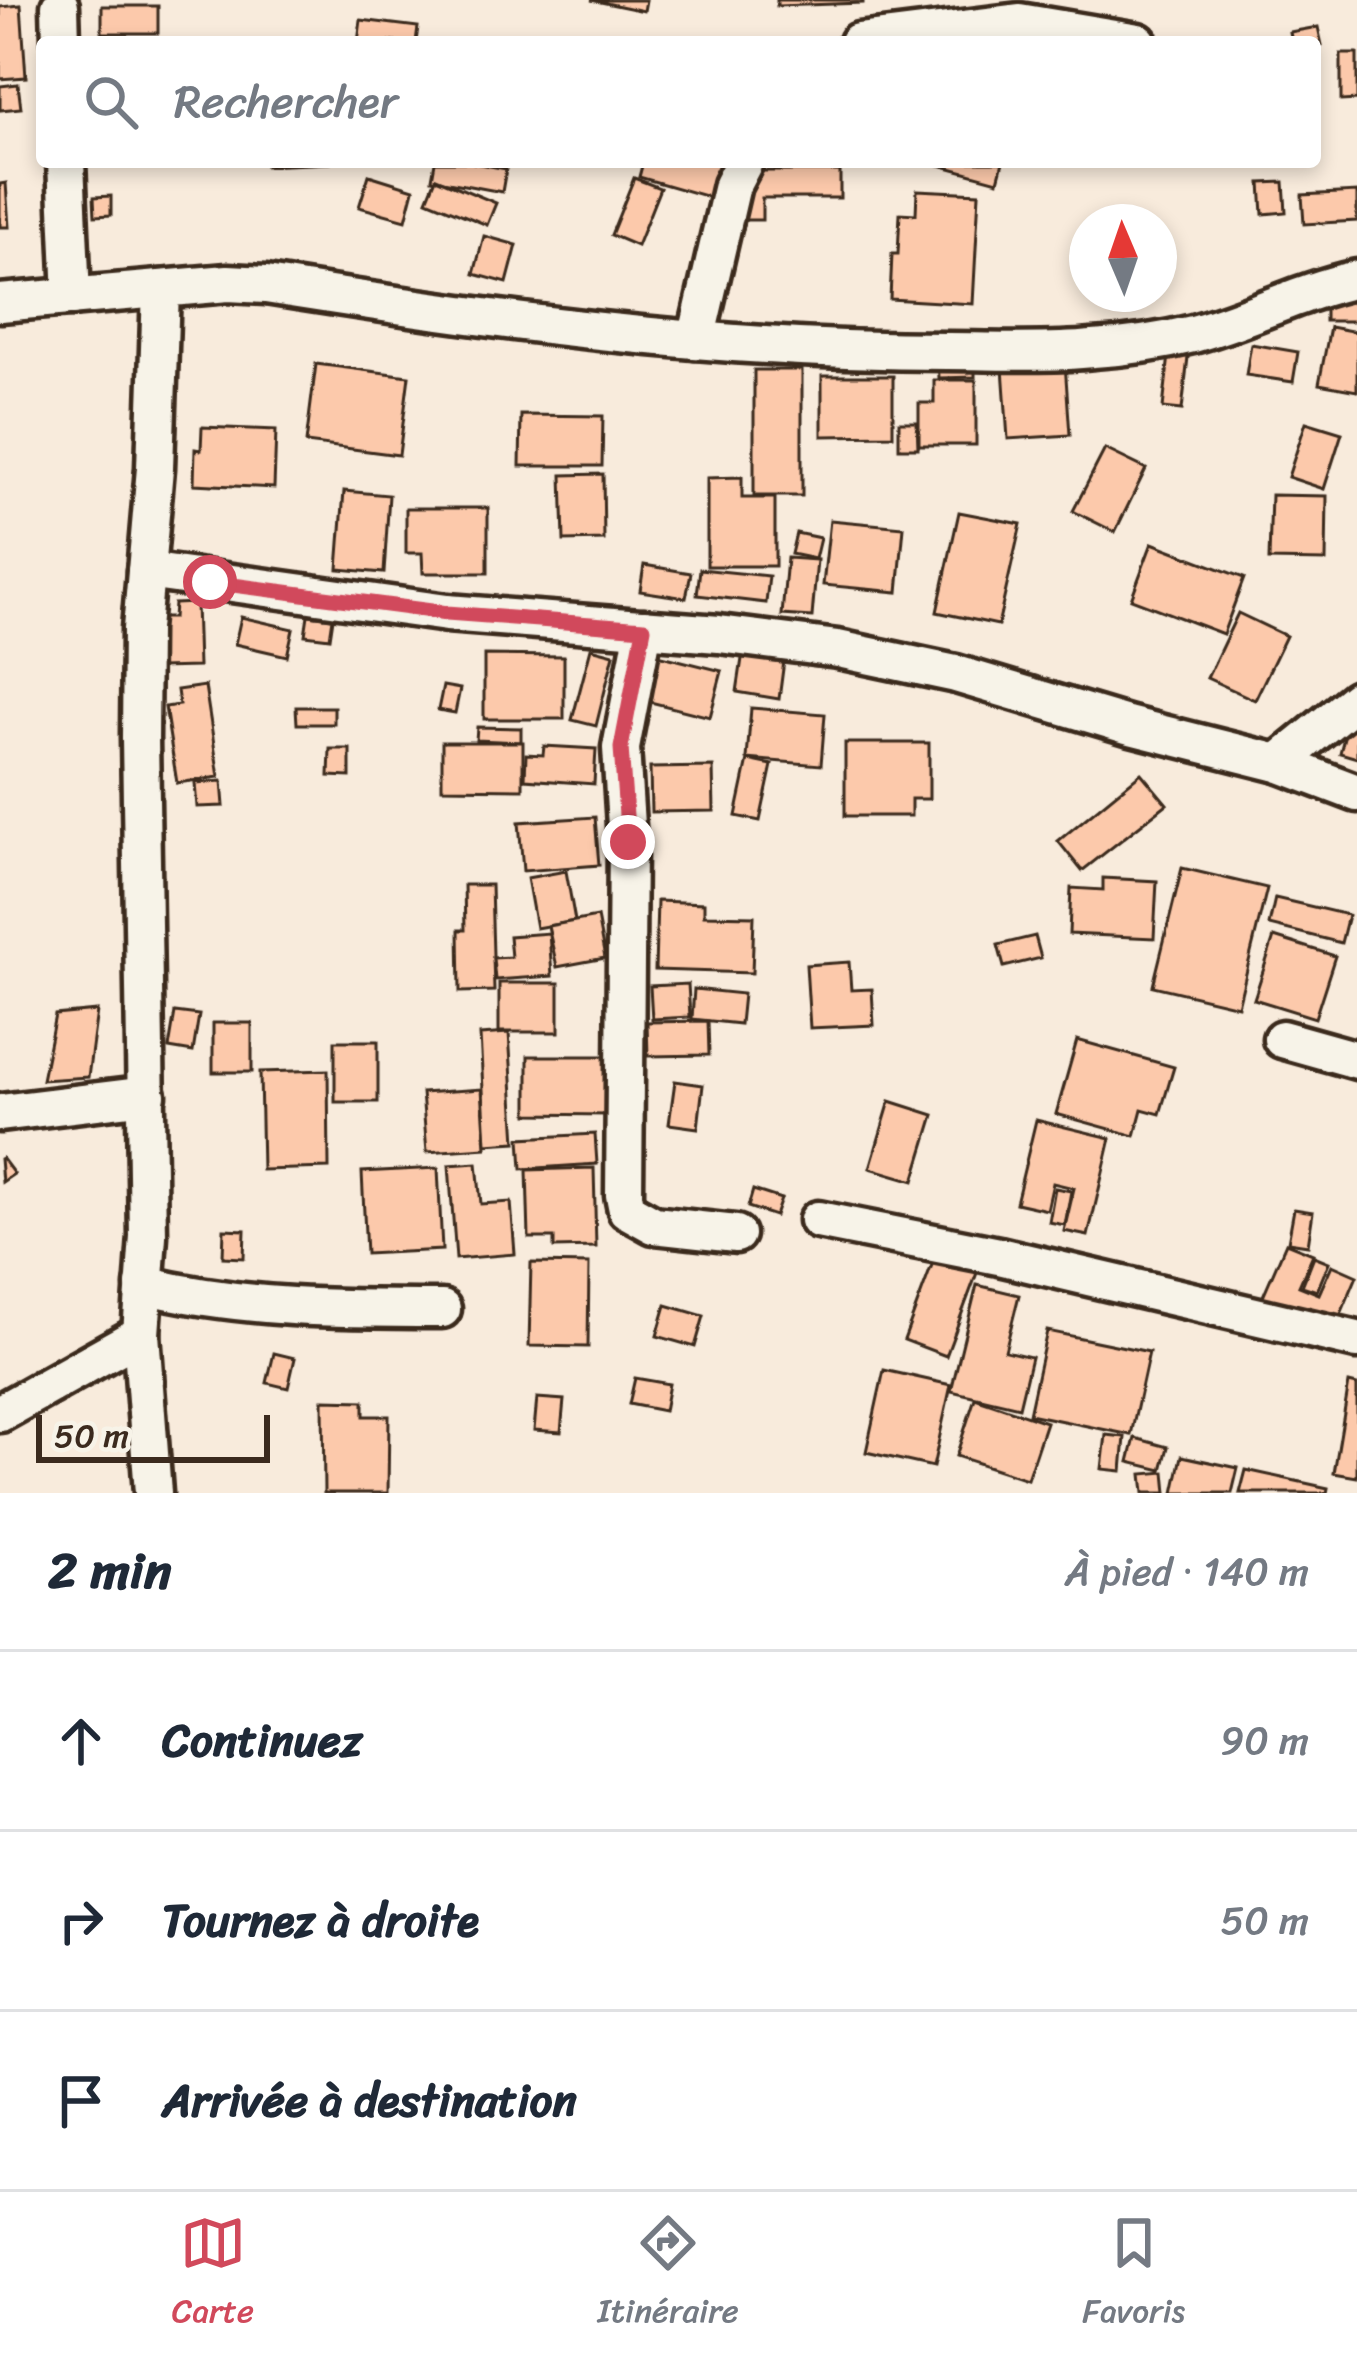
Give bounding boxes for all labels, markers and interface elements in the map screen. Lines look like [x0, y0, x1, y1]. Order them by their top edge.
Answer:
search box [36, 36, 1321, 168]
text: Rechercher [174, 62, 398, 142]
icon: search [78, 69, 144, 135]
north arrow [1069, 204, 1177, 312]
route start [183, 555, 237, 609]
route end [601, 815, 655, 869]
text: 50 m [54, 1407, 129, 1465]
scale bar [36, 1409, 270, 1462]
text: 2 min [48, 1526, 171, 1616]
text: À pied · 140 m [1065, 1537, 1309, 1606]
text: Continuez [162, 1701, 362, 1781]
text: 90 m [1220, 1706, 1309, 1775]
icon: ahead [48, 1708, 114, 1774]
text: Tournez à droite [162, 1881, 479, 1961]
text: 50 m [1220, 1886, 1309, 1955]
icon: right [48, 1888, 114, 1954]
text: Arrivée à destination [162, 2061, 577, 2141]
icon: arrive [48, 2068, 114, 2134]
tab: Carte [172, 2210, 254, 2340]
tab: Itinéraire [598, 2210, 739, 2340]
tab: Favoris [1082, 2210, 1185, 2340]

